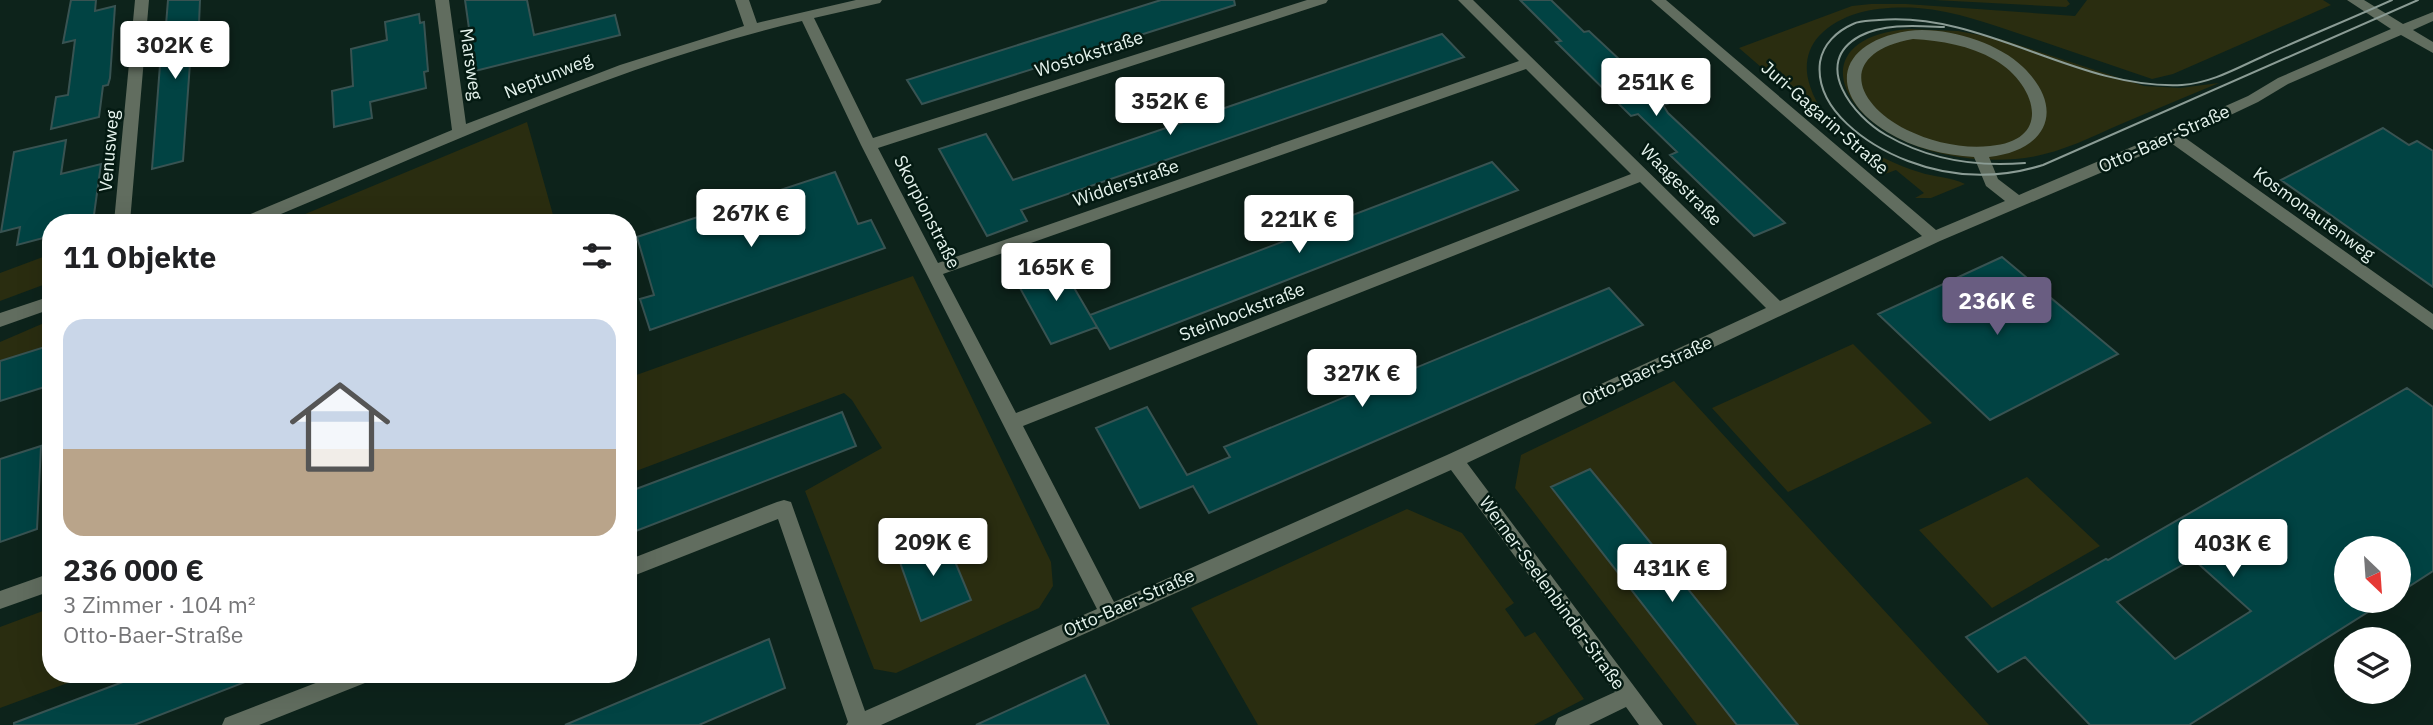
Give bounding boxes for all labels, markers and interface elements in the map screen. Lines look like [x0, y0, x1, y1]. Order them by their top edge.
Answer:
pin: 302K € [118, 22, 232, 81]
street label: Wostokstraße [1032, 25, 1146, 82]
street label: Marsweg [455, 26, 488, 102]
text: 302K € [136, 29, 214, 59]
street label: Neptunweg [501, 47, 596, 104]
street label: Juri-Gagarin-Straße [1757, 56, 1894, 179]
pin: 251K € [1599, 58, 1713, 118]
text: 251K € [1617, 66, 1695, 96]
pin: 352K € [1113, 78, 1227, 137]
text: 352K € [1131, 85, 1209, 115]
street label: Otto-Baer-Straße [2095, 99, 2233, 178]
street label: Venusweg [93, 108, 124, 193]
street label: Waagestraße [1635, 139, 1727, 231]
street label: Skorpionstraße [889, 151, 966, 272]
street label: Widderstraße [1070, 154, 1182, 211]
street label: Kosmonautenweg [2249, 162, 2380, 266]
pin: 267K € [694, 190, 808, 249]
pin: 221K € [1242, 196, 1356, 255]
text: 267K € [712, 197, 790, 227]
text: 221K € [1260, 203, 1338, 233]
text: 11 Objekte [63, 237, 216, 276]
icon: filters [578, 237, 616, 275]
pin: 165K € [999, 244, 1113, 303]
text: 165K € [1017, 251, 1095, 281]
street label: Steinbockstraße [1176, 277, 1308, 346]
pin: 236K € [1940, 278, 2054, 337]
text: 236K € [1958, 285, 2036, 315]
street label: Otto-Baer-Straße [1578, 330, 1716, 411]
pin: 327K € [1305, 350, 1419, 409]
text: 327K € [1323, 357, 1401, 387]
icon: home [277, 364, 403, 490]
street label: Werner-Seelenbinder-Straße [1474, 491, 1630, 694]
pin: 209K € [876, 518, 990, 578]
pin: 403K € [2176, 520, 2290, 579]
text: 209K € [894, 526, 972, 556]
text: 403K € [2194, 527, 2272, 557]
north arrow [2334, 536, 2412, 612]
map controls [2334, 536, 2411, 704]
pin: 431K € [1615, 544, 1729, 604]
text: 236 000 € [63, 550, 204, 589]
text: 431K € [1633, 552, 1711, 582]
street label: Otto-Baer-Straße [1060, 563, 1198, 642]
text: 3 Zimmer · 104 m² [63, 589, 256, 619]
text: Otto-Baer-Straße [63, 619, 243, 649]
button: layers [2334, 627, 2411, 704]

